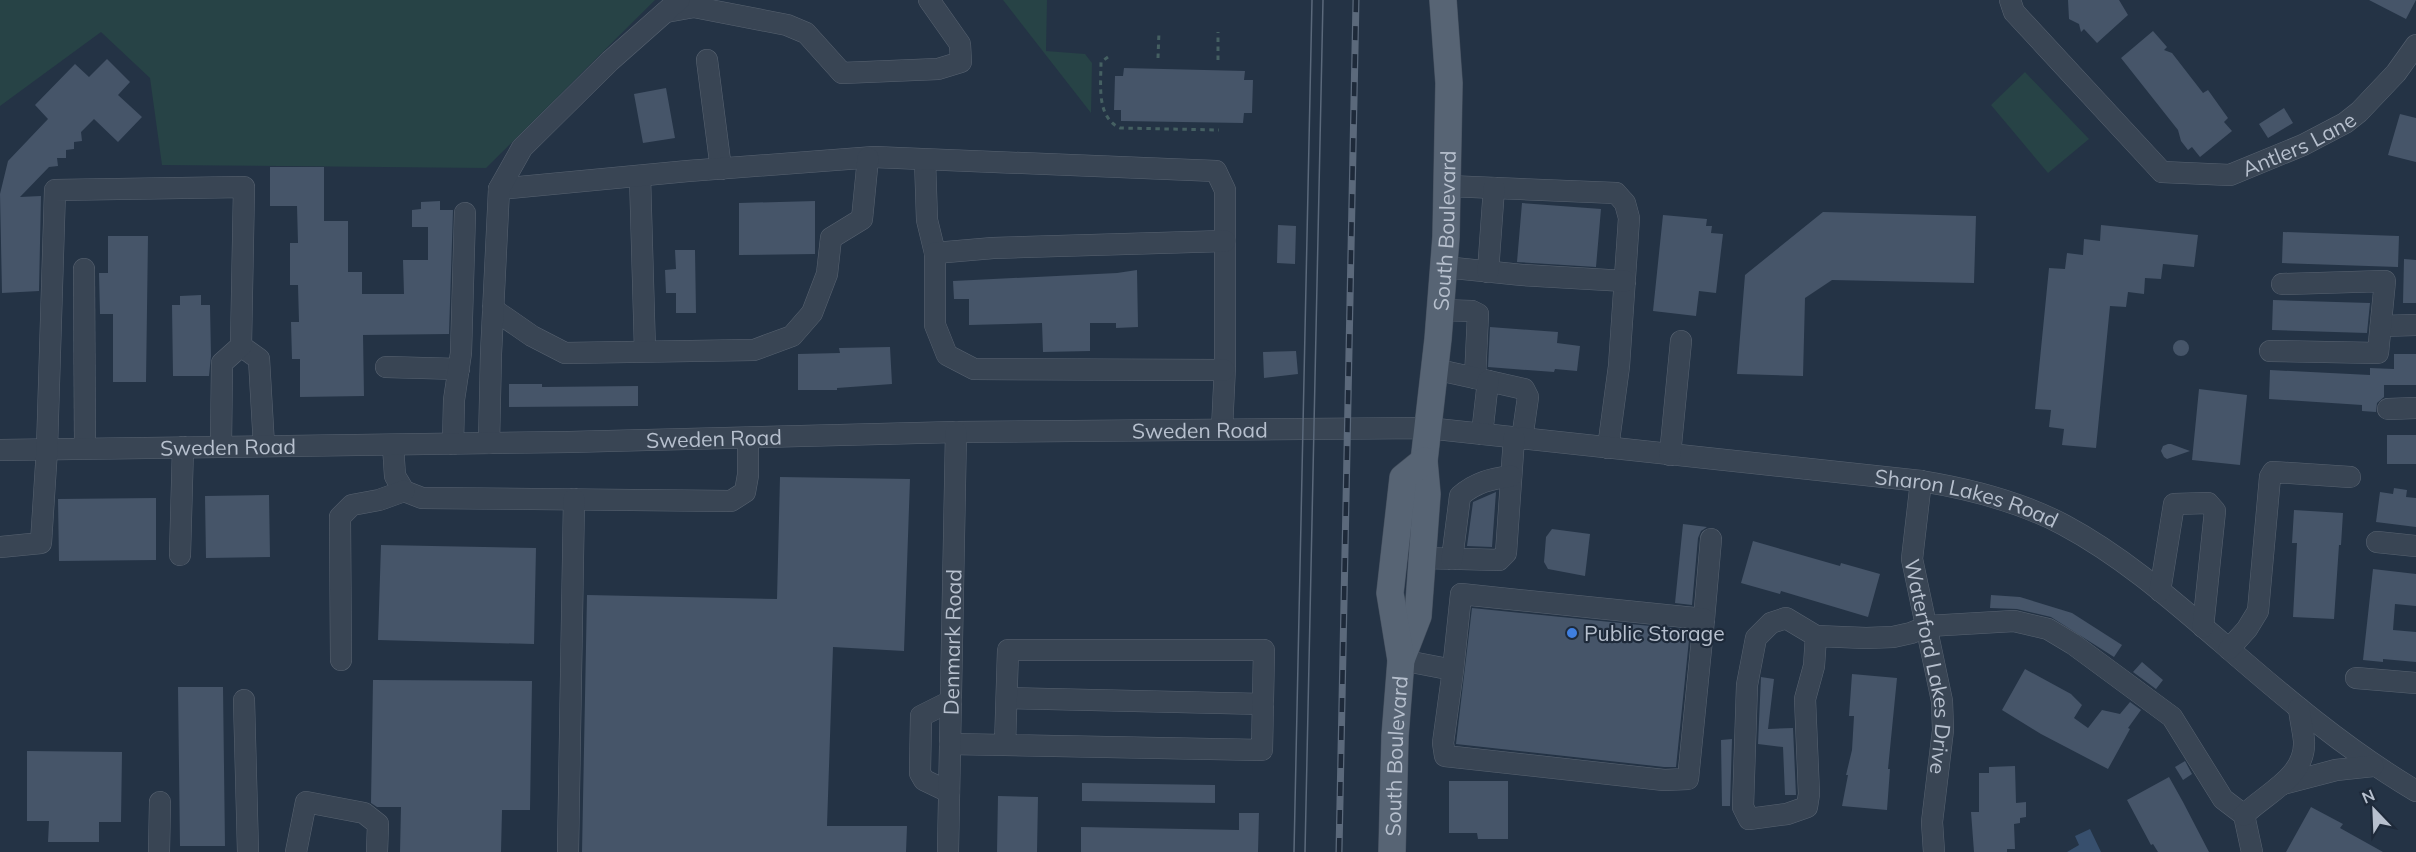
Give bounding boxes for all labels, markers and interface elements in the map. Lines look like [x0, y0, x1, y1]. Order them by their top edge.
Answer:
street label: Antlers Lane [2238, 106, 2361, 182]
street label: South Boulevard [1427, 150, 1461, 312]
street label: Sweden Road [1132, 416, 1268, 444]
street label: Sweden Road [646, 424, 782, 453]
street label: Sweden Road [160, 433, 296, 461]
street label: Sharon Lakes Road [1873, 463, 2063, 533]
street label: Waterford Lakes Drive [1899, 556, 1957, 776]
street label: Denmark Road [938, 569, 966, 715]
place label: Public Storage [1584, 620, 1725, 646]
marker: Public Storage [1565, 626, 1579, 640]
street label: South Boulevard [1379, 675, 1413, 837]
north arrow [2344, 780, 2404, 840]
text: N [2359, 785, 2378, 808]

